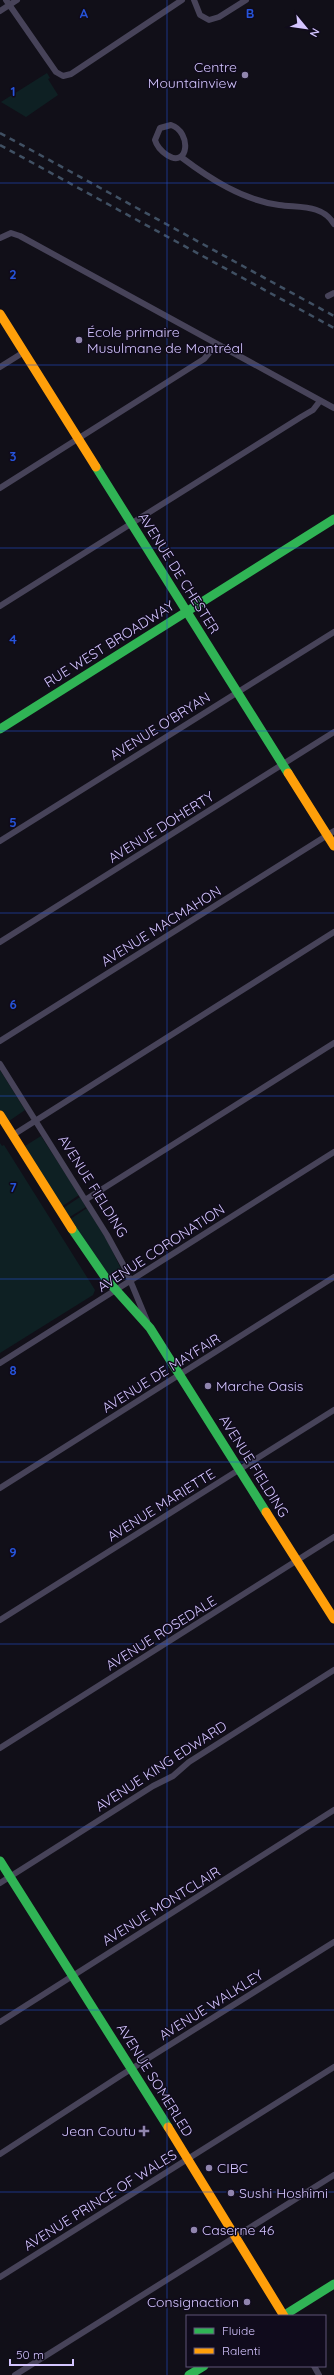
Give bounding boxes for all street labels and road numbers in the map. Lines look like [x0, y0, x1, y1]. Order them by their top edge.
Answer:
street label: AVENUE DE CHESTER [134, 509, 224, 637]
street label: RUE WEST BROADWAY [41, 596, 178, 691]
street label: AVENUE O'BRYAN [106, 688, 214, 764]
street label: AVENUE DOHERTY [105, 787, 217, 867]
street label: AVENUE MACMAHON [98, 882, 224, 970]
street label: AVENUE FIELDING [54, 1131, 132, 1241]
street label: AVENUE CORONATION [94, 1200, 228, 1296]
street label: AVENUE DE MAYFAIR [99, 1329, 223, 1417]
street label: AVENUE FIELDING [215, 1411, 293, 1521]
street label: AVENUE MARIETTE [104, 1465, 218, 1545]
street label: AVENUE ROSEDALE [102, 1592, 220, 1674]
street label: AVENUE KING EDWARD [92, 1717, 230, 1815]
street label: AVENUE MONTCLAIR [98, 1862, 224, 1950]
street label: AVENUE WALKLEY [156, 1966, 267, 2044]
street label: AVENUE SOMERLED [113, 2020, 197, 2140]
street label: AVENUE PRINCE OF WALES [20, 2145, 180, 2255]

